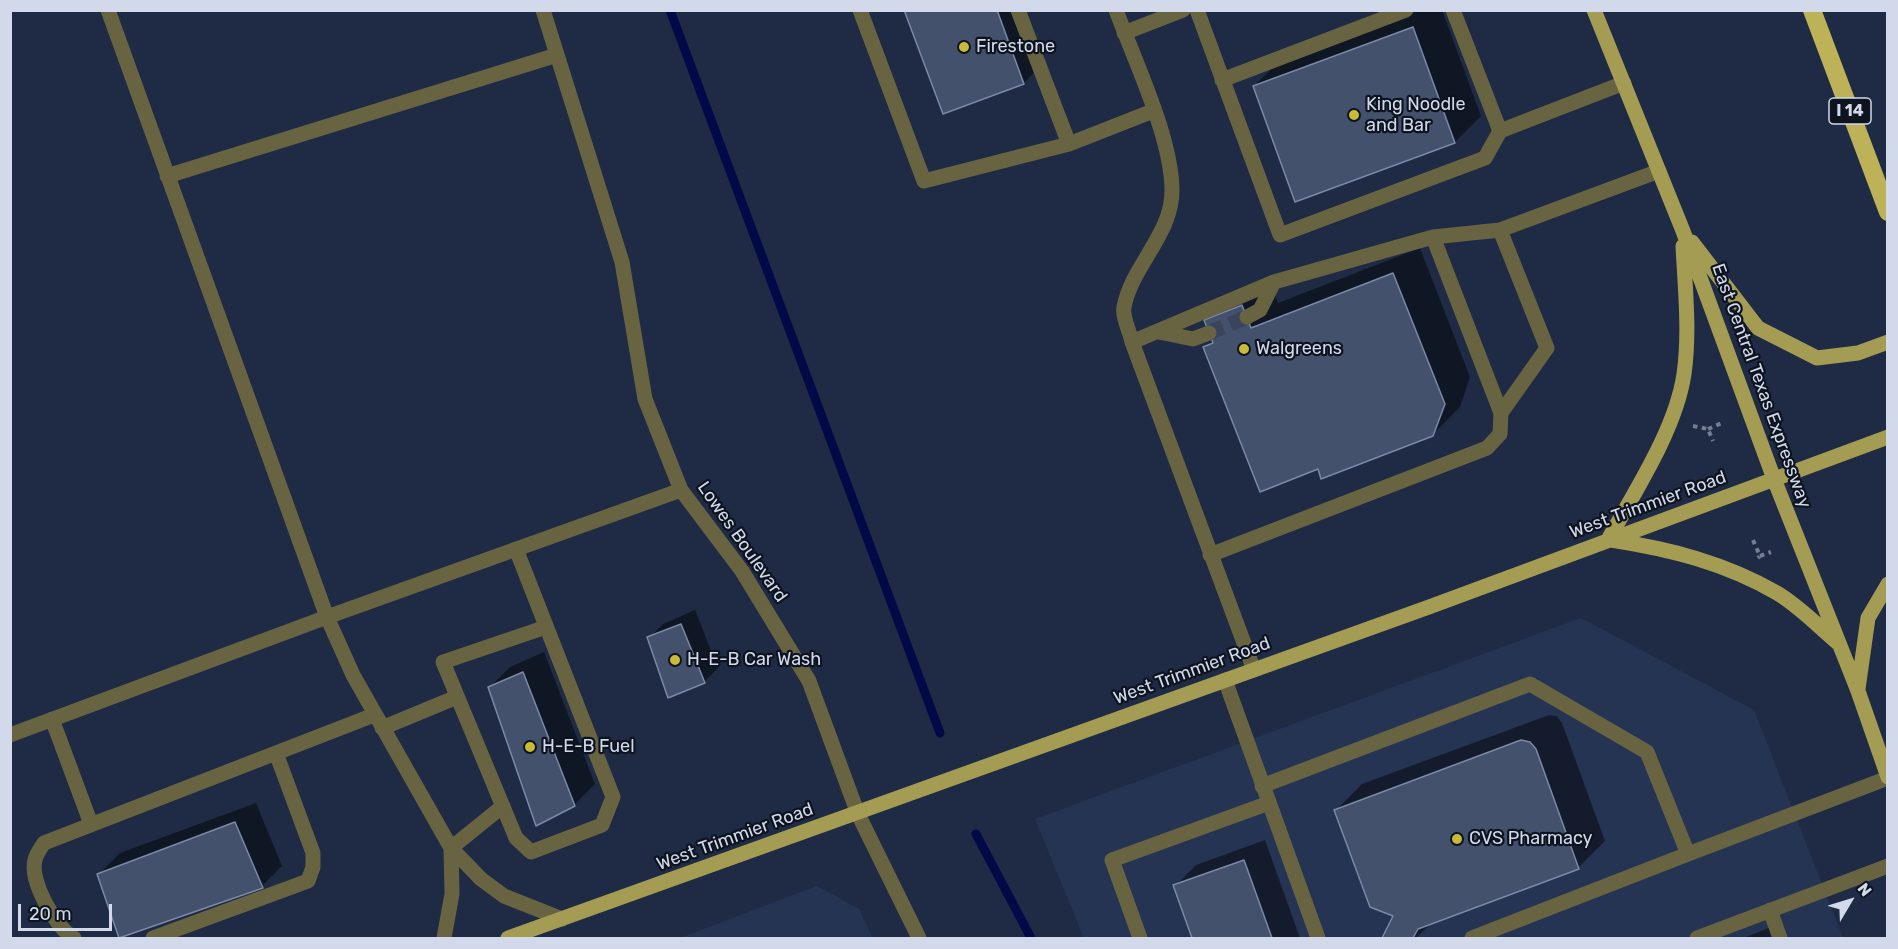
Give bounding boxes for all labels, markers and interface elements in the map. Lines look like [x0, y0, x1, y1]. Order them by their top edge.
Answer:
place label: Firestone [976, 36, 1055, 58]
marker: Firestone [957, 40, 971, 54]
place label: King Noodle and Bar [1366, 94, 1466, 136]
road number: I 14 [1829, 98, 1871, 124]
marker: King Noodle and Bar [1347, 108, 1361, 122]
street label: East Central Texas Expressway [1707, 261, 1815, 511]
place label: Walgreens [1256, 338, 1342, 360]
marker: Walgreens [1237, 342, 1251, 356]
street label: West Trimmier Road [1567, 467, 1729, 543]
street label: Lowes Boulevard [692, 478, 792, 606]
street label: West Trimmier Road [1111, 633, 1273, 709]
place label: H-E-B Car Wash [687, 649, 821, 671]
marker: H-E-B Car Wash [668, 653, 682, 667]
place label: H-E-B Fuel [542, 736, 635, 758]
marker: H-E-B Fuel [523, 740, 537, 754]
street label: West Trimmier Road [654, 799, 816, 875]
place label: CVS Pharmacy [1469, 828, 1593, 850]
marker: CVS Pharmacy [1450, 832, 1464, 846]
north arrow [1820, 871, 1880, 931]
text: N [1854, 879, 1876, 900]
scale bar [21, 892, 116, 930]
text: 20 m [29, 903, 71, 925]

